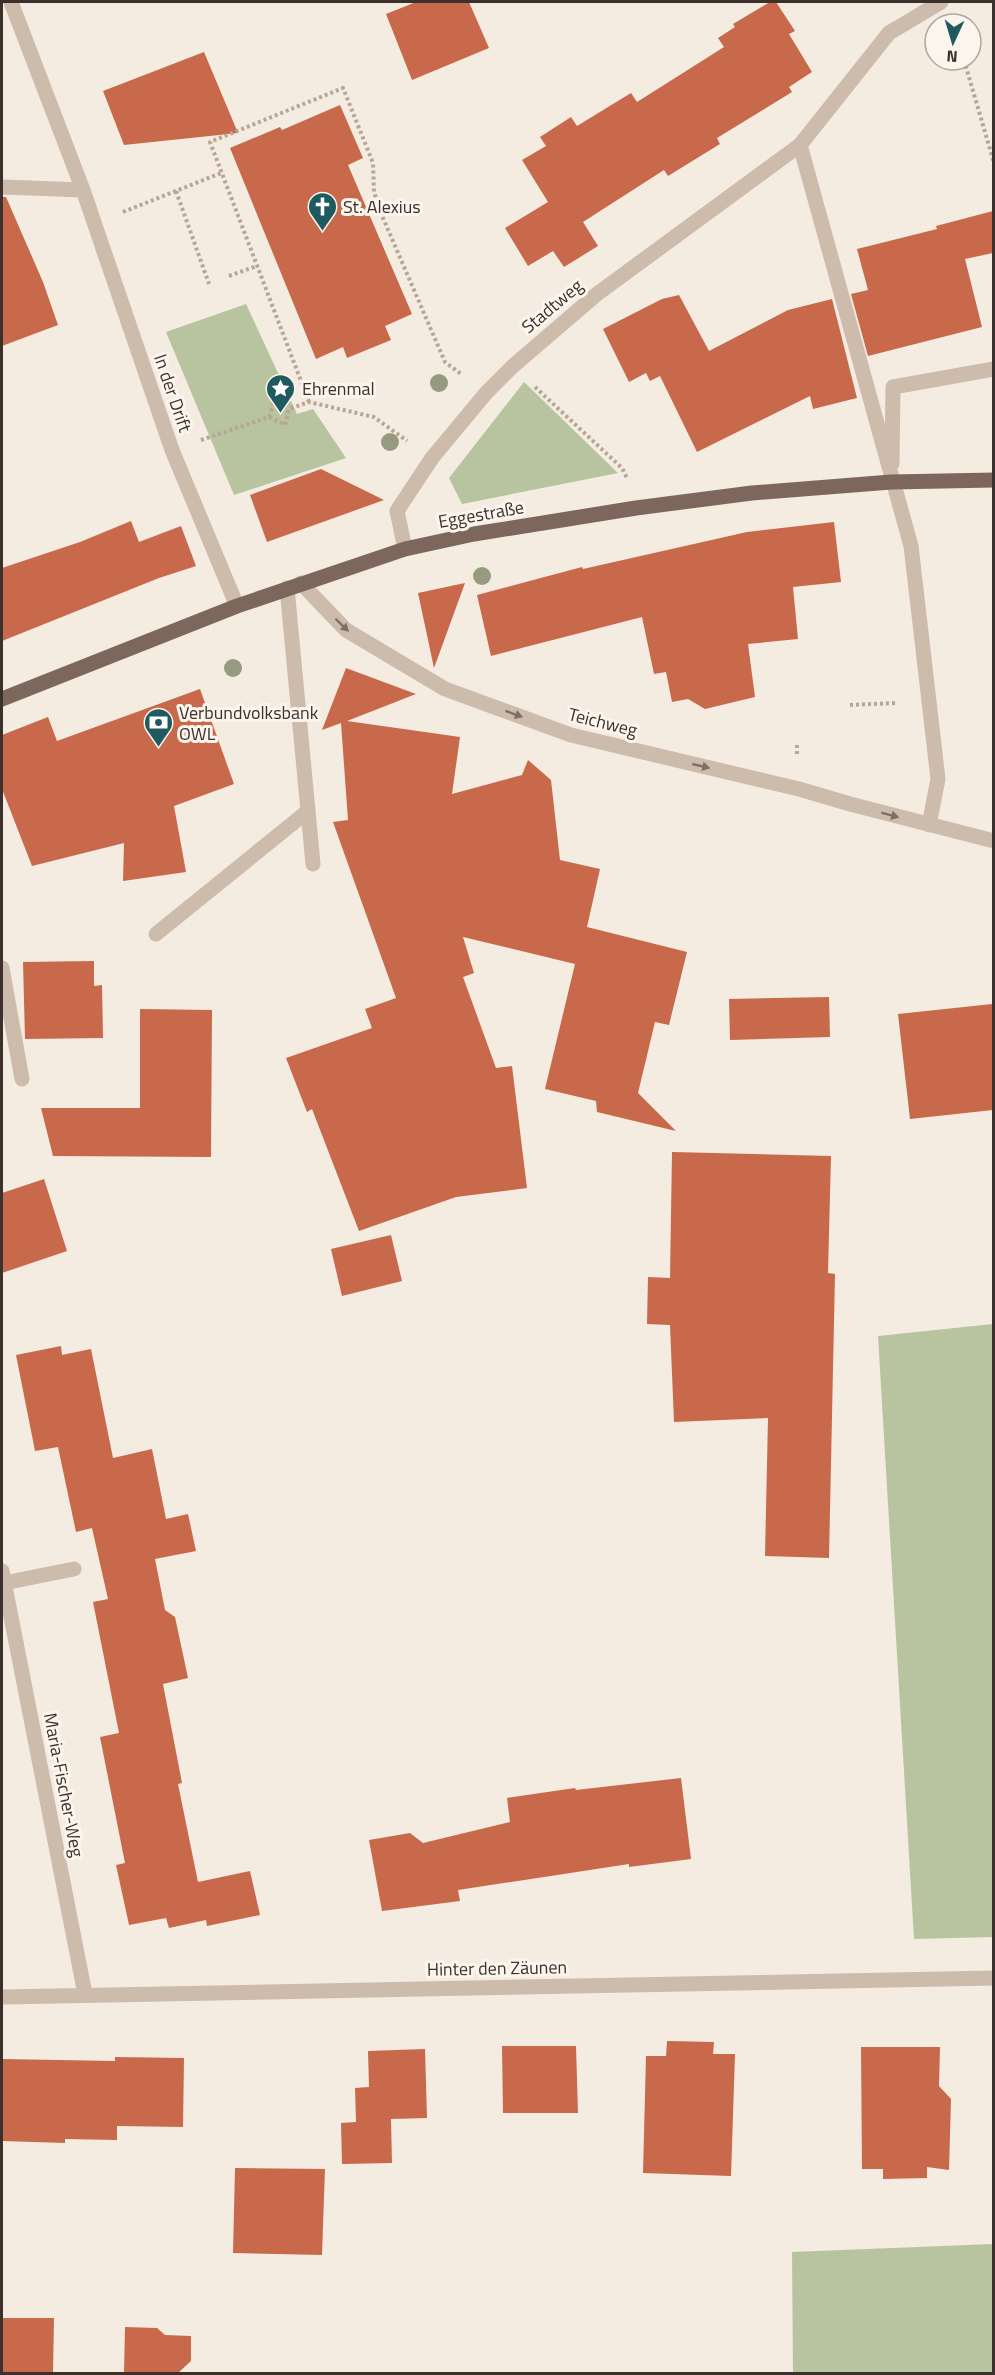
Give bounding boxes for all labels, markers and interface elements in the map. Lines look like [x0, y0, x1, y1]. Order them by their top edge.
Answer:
north arrow [923, 12, 983, 72]
text: N [946, 45, 958, 69]
church icon: St. Alexius [306, 190, 338, 232]
place label: St. Alexius [343, 193, 421, 220]
street label: Stadtweg [515, 272, 589, 340]
street label: In der Drift [147, 350, 199, 436]
place icon: Ehrenmal [265, 372, 297, 414]
place label: Ehrenmal [302, 375, 375, 402]
street label: Eggestraße [436, 493, 526, 535]
one-way arrow [334, 618, 349, 632]
place label: Verbundvolksbank OWL [179, 699, 319, 747]
street label: Teichweg [566, 700, 640, 744]
bank icon: Verbundvolksbank OWL [142, 706, 174, 748]
one-way arrow [505, 710, 523, 720]
one-way arrow [692, 761, 711, 771]
one-way arrow [881, 810, 899, 820]
street label: Maria-Fischer-Weg [37, 1711, 91, 1859]
street label: Hinter den Zäunen [427, 1953, 567, 1983]

